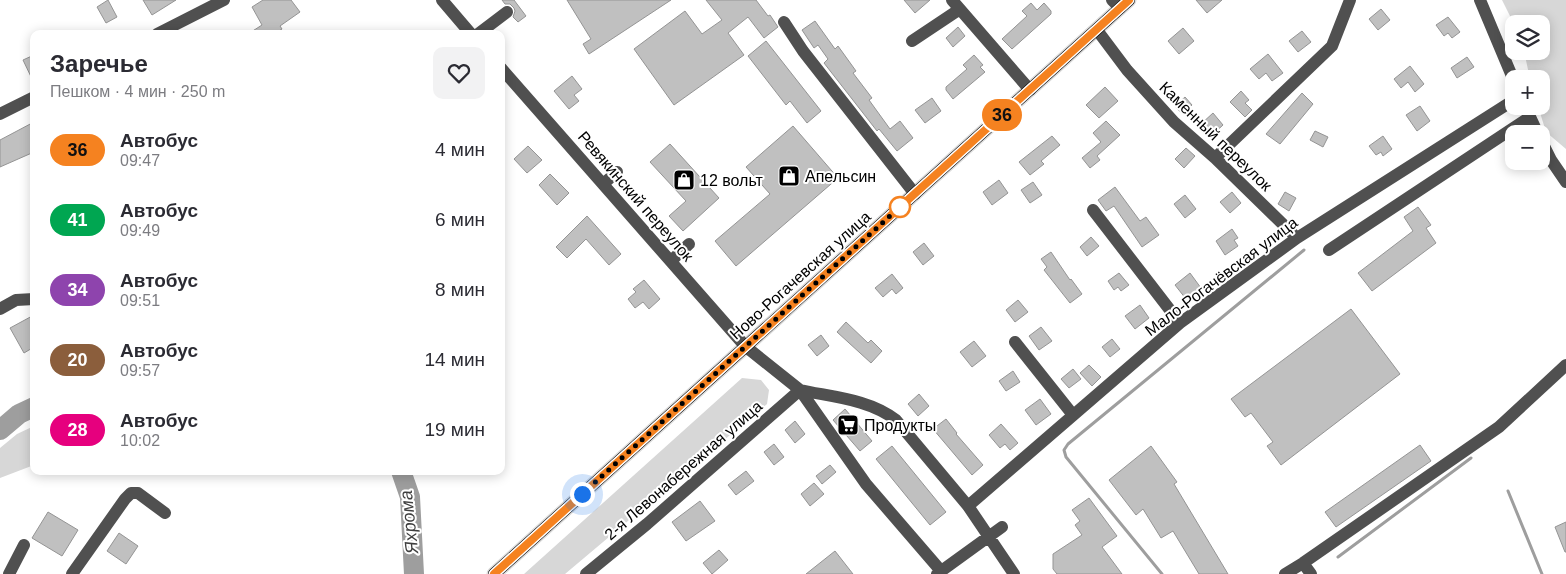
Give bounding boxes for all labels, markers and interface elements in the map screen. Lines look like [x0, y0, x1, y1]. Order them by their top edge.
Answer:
map controls [1505, 15, 1550, 170]
button: layers [1505, 15, 1550, 60]
button: heart [433, 47, 485, 99]
text: Заречье [50, 50, 148, 77]
button: + [1505, 70, 1550, 115]
street label: Каменный переулок [1156, 79, 1276, 195]
text: Пешком · 4 мин · 250 m [50, 83, 225, 100]
line badge: 36 [980, 99, 1024, 131]
text: 36 [992, 105, 1012, 125]
button: − [1505, 125, 1550, 170]
street label: Ревякинский переулок [575, 128, 697, 265]
text: Автобус [120, 130, 198, 151]
text: 4 мин [435, 139, 485, 160]
text: 36 [67, 140, 88, 160]
text: 09:47 [120, 152, 160, 169]
shop icon: Апельсин [777, 164, 801, 188]
shop icon: 12 вольт [672, 168, 696, 192]
place label: Апельсин [805, 168, 876, 185]
place label: 12 вольт [700, 172, 764, 189]
unlabelled marker [889, 196, 911, 218]
text: Автобус [120, 200, 198, 221]
street label: Ново-Рогачевская улица [727, 208, 874, 343]
text: 6 мин [435, 209, 485, 230]
text: 41 [67, 210, 88, 230]
street label: Мало-Рогачёвская улица [1142, 214, 1301, 339]
text: 09:49 [120, 222, 160, 239]
text: Автобус [120, 270, 198, 291]
text: 8 мин [435, 279, 485, 300]
text: 34 [67, 280, 88, 300]
text: 09:51 [120, 292, 160, 309]
text: Автобус [120, 340, 198, 361]
text: 14 мин [424, 349, 485, 370]
text: 20 [67, 350, 88, 370]
text: 09:57 [120, 362, 160, 379]
street label: 2-я Левонабережная улица [601, 397, 765, 543]
text: Автобус [120, 410, 198, 431]
supermarket icon: Продукты [836, 413, 860, 437]
place label: Продукты [864, 417, 936, 434]
text: 19 мин [424, 419, 485, 440]
text: 28 [67, 420, 88, 440]
text: 10:02 [120, 432, 160, 449]
your location [570, 482, 595, 507]
water label: Яхрома [396, 489, 422, 556]

